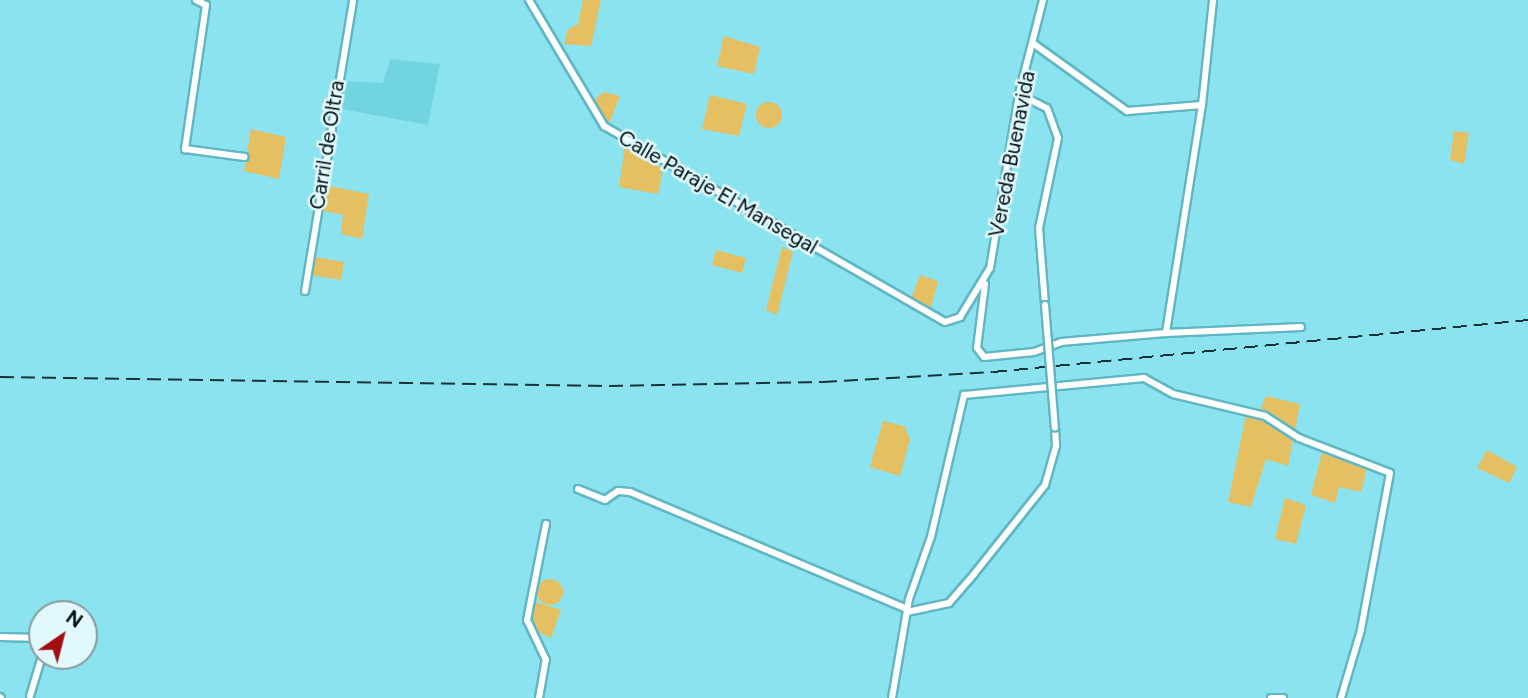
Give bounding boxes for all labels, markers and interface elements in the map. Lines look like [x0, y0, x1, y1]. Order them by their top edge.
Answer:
street label: Vereda Buenavida [984, 69, 1040, 239]
street label: Carril de Oltra [304, 79, 350, 211]
street label: Calle Paraje El Mansegal [614, 125, 822, 259]
north arrow [28, 600, 98, 670]
text: N [62, 605, 87, 633]

